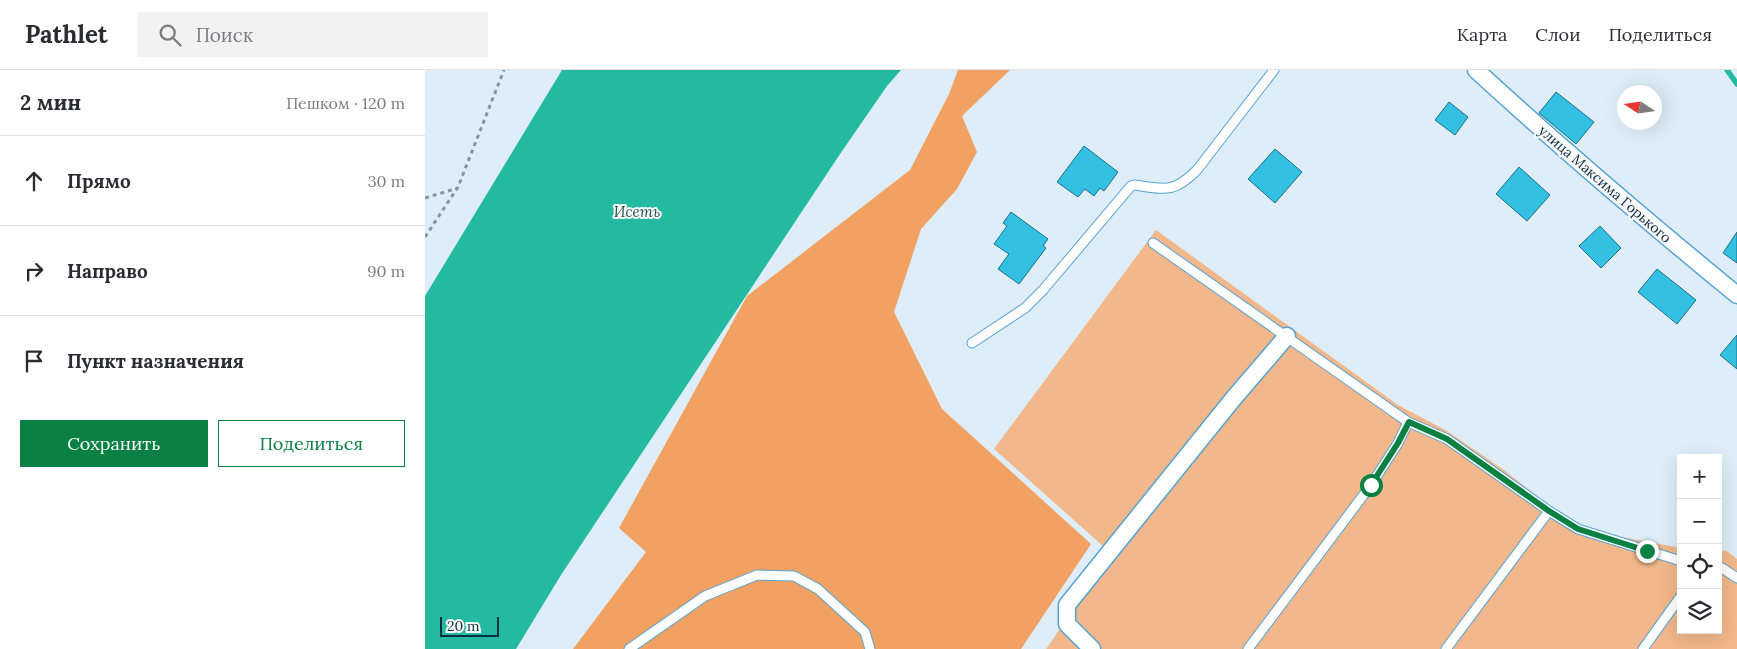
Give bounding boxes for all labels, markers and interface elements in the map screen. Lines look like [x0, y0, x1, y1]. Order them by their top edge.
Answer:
search box [138, 12, 488, 57]
text: Pathlet [25, 19, 108, 50]
icon: search [156, 21, 184, 49]
text: Поиск [196, 23, 253, 47]
text: Карта [1457, 23, 1507, 46]
text: Слои [1535, 23, 1580, 46]
text: Поделиться [1608, 23, 1712, 46]
north arrow [1617, 85, 1662, 130]
text: 2 мин [20, 89, 81, 116]
text: Пешком · 120 m [286, 93, 405, 113]
street label: улица Максима Горького [1535, 121, 1675, 247]
icon: ahead [20, 167, 48, 195]
text: Прямо [67, 169, 131, 193]
text: 30 m [368, 171, 405, 191]
water label: Исеть [614, 202, 660, 221]
icon: right [20, 257, 48, 285]
text: Направо [67, 259, 148, 283]
text: 90 m [367, 261, 405, 281]
icon: arrive [20, 347, 48, 375]
text: Пункт назначения [67, 349, 244, 373]
button: Сохранить [20, 420, 208, 467]
button: Поделиться [218, 420, 405, 467]
map controls [1677, 454, 1722, 634]
button: + [1677, 454, 1722, 499]
route start [1360, 474, 1383, 497]
button: − [1677, 499, 1722, 544]
route end [1636, 540, 1659, 563]
button: locate [1677, 544, 1722, 589]
button: layers [1677, 589, 1722, 634]
scale bar [440, 614, 499, 637]
text: 20 m [447, 617, 479, 635]

